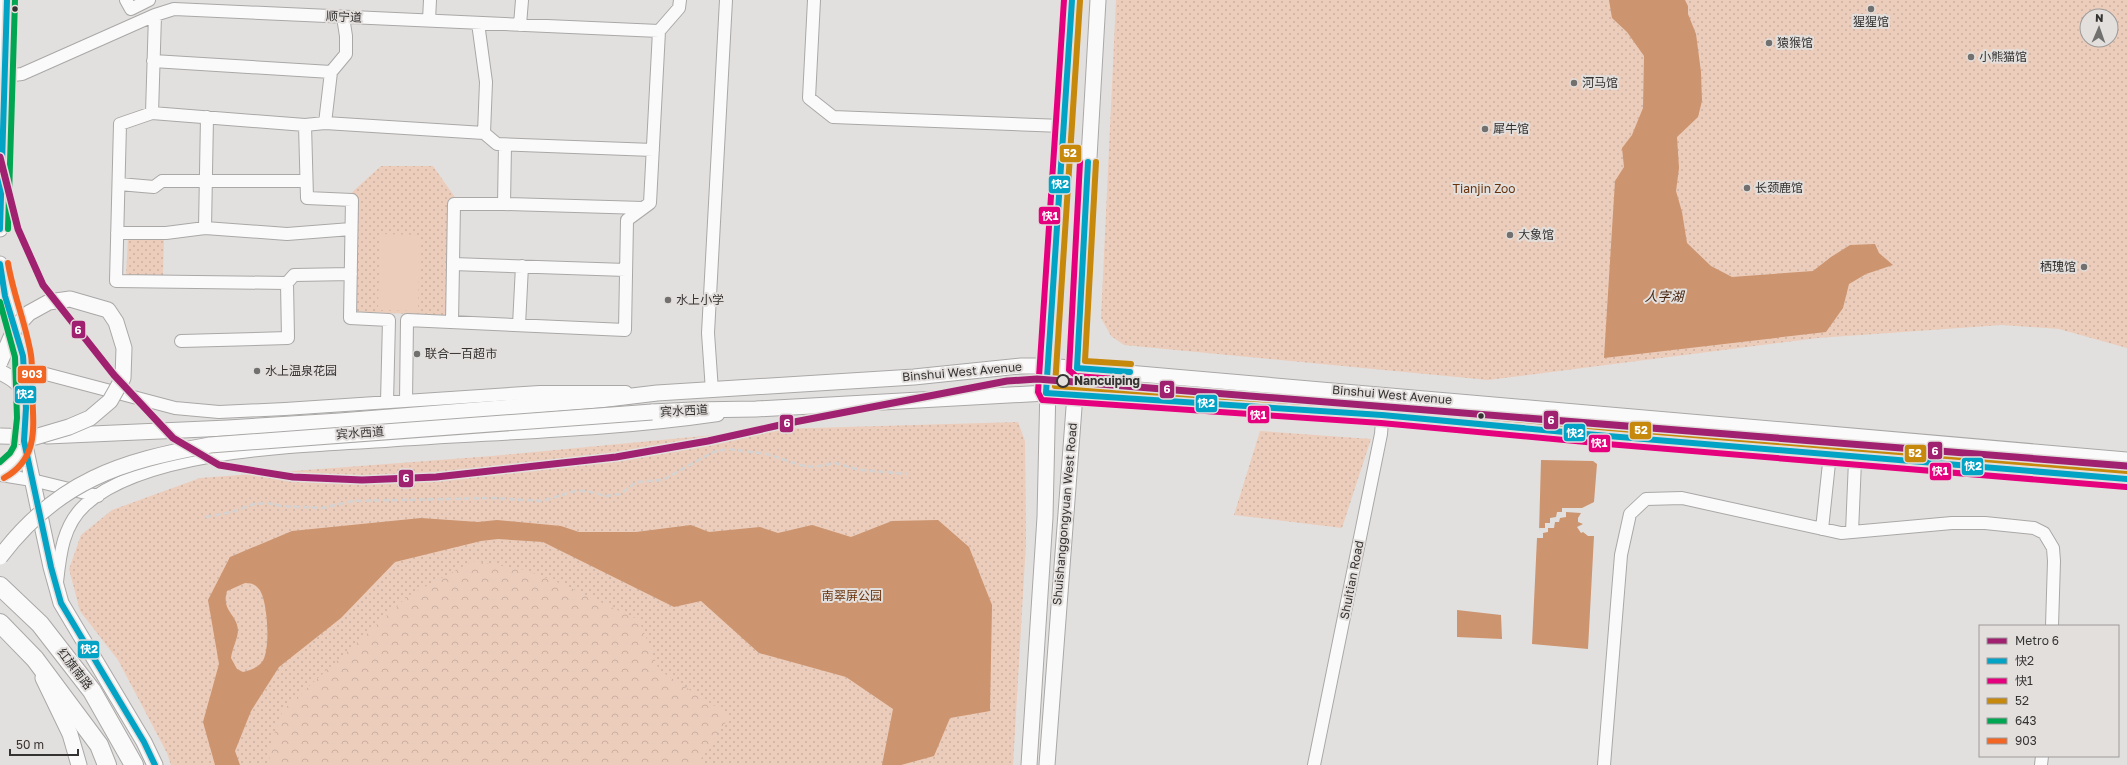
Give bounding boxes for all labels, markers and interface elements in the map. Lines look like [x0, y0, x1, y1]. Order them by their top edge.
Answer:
unlabelled marker [10, 4, 20, 14]
marker: 猩猩馆 [1866, 4, 1876, 14]
street label: 顺宁道 [326, 8, 362, 25]
north arrow [2079, 8, 2119, 48]
text: N [2095, 11, 2104, 24]
place label: 猩猩馆 [1853, 14, 1889, 29]
place label: 猿猴馆 [1777, 35, 1813, 50]
marker: 猿猴馆 [1764, 38, 1774, 48]
place label: 小熊猫馆 [1979, 49, 2027, 64]
marker: 小熊猫馆 [1966, 52, 1976, 62]
place label: 河马馆 [1582, 75, 1618, 90]
marker: 河马馆 [1569, 78, 1579, 88]
place label: 犀牛馆 [1493, 121, 1529, 136]
marker: 犀牛馆 [1480, 124, 1490, 134]
line badge: 52 [1059, 144, 1082, 163]
text: 52 [1063, 146, 1077, 159]
line badge: 快2 [1048, 175, 1071, 194]
text: 快2 [1051, 177, 1069, 190]
place label: 长颈鹿馆 [1755, 180, 1803, 195]
park label: Tianjin Zoo [1453, 181, 1516, 196]
marker: 长颈鹿馆 [1742, 183, 1752, 193]
line badge: 快1 [1038, 206, 1061, 225]
text: 快1 [1042, 209, 1059, 222]
place label: 大象馆 [1518, 227, 1554, 242]
marker: 大象馆 [1505, 230, 1515, 240]
place label: 栖瑰馆 [2040, 259, 2076, 274]
marker: 栖瑰馆 [2079, 262, 2089, 272]
water label: 人字湖 [1644, 288, 1685, 304]
place label: 水上小学 [676, 292, 724, 307]
marker: 水上小学 [663, 295, 673, 305]
line badge: 6 [71, 320, 86, 339]
text: 6 [75, 323, 82, 336]
place label: 联合一百超市 [425, 346, 497, 361]
marker: 联合一百超市 [412, 349, 422, 359]
street label: Binshui West Avenue [901, 359, 1023, 384]
place label: 水上温泉花园 [265, 363, 337, 378]
line badge: 903 [17, 365, 47, 384]
marker: 水上温泉花园 [252, 366, 262, 376]
text: 903 [22, 367, 43, 380]
place label: Nancuiping [1074, 373, 1140, 388]
marker: Nancuiping [1056, 374, 1070, 388]
line badge: 6 [1159, 380, 1175, 399]
text: 6 [1164, 382, 1171, 395]
street label: Binshui West Avenue [1331, 382, 1453, 407]
line badge: 快2 [14, 385, 37, 404]
text: 快2 [16, 387, 34, 400]
line badge: 快2 [1195, 394, 1218, 413]
text: 快2 [1197, 396, 1215, 409]
street label: 宾水西道 [660, 402, 708, 419]
line badge: 快1 [1247, 405, 1270, 424]
text: 快1 [1250, 408, 1267, 421]
line badge: 6 [1543, 410, 1559, 430]
unlabelled marker [1476, 411, 1486, 421]
text: 6 [1548, 413, 1555, 426]
line badge: 6 [779, 414, 794, 433]
text: 6 [784, 416, 791, 429]
line badge: 52 [1629, 421, 1652, 440]
street label: Shuishanggongyuan West Road [1049, 422, 1080, 606]
street label: 宾水西道 [335, 423, 384, 442]
line badge: 快2 [1563, 423, 1586, 442]
text: 52 [1634, 423, 1648, 436]
text: 快2 [1566, 426, 1584, 439]
line badge: 快1 [1588, 434, 1611, 453]
text: 快1 [1591, 436, 1608, 449]
line badge: 6 [1927, 441, 1943, 460]
line badge: 52 [1904, 444, 1927, 463]
text: 6 [1932, 444, 1939, 457]
text: 52 [1908, 446, 1922, 459]
line badge: 快2 [1961, 457, 1984, 476]
text: 快2 [1964, 459, 1982, 472]
line badge: 快1 [1929, 462, 1952, 481]
text: 快1 [1932, 464, 1949, 477]
line badge: 6 [398, 469, 414, 488]
text: 6 [403, 471, 410, 484]
street label: Shuitian Road [1337, 539, 1367, 621]
park label: 南翠屏公园 [822, 588, 882, 603]
legend [1979, 625, 2119, 757]
text: Metro 6 [2015, 633, 2059, 648]
line badge: 快2 [77, 640, 100, 659]
text: 快2 [80, 642, 98, 655]
street label: 红旗南路 [55, 645, 96, 692]
text: 快2 [2015, 653, 2034, 668]
text: 快1 [2015, 673, 2033, 688]
text: 52 [2015, 693, 2029, 708]
text: 643 [2015, 713, 2037, 728]
scale bar [10, 731, 78, 757]
text: 903 [2015, 733, 2037, 748]
text: 50 m [16, 737, 44, 752]

